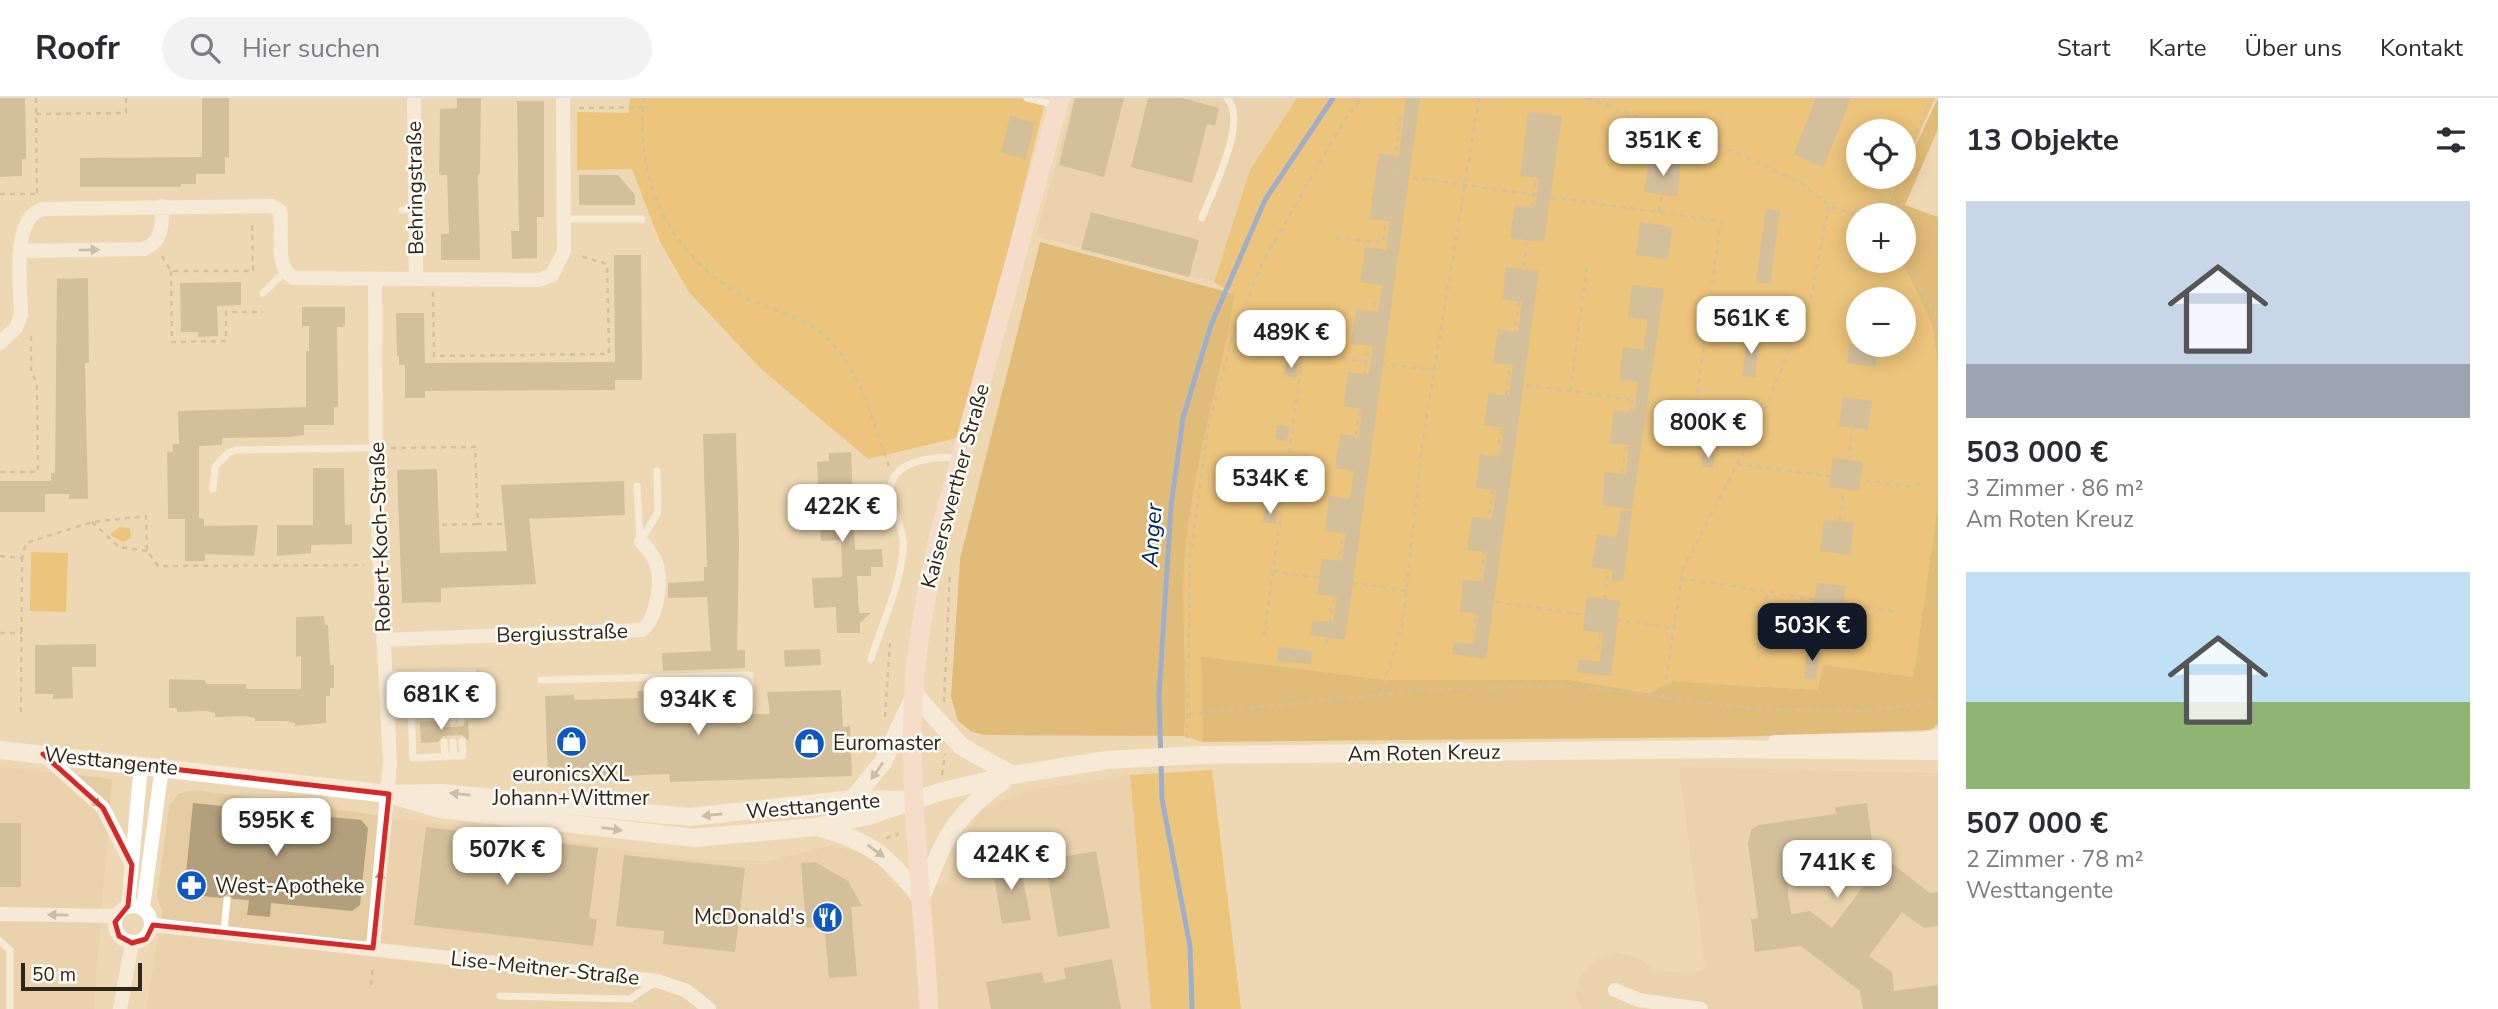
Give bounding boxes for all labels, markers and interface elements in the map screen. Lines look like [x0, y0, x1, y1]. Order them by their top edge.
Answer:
search box [162, 17, 652, 80]
text: Roofr [35, 26, 120, 71]
icon: search [186, 29, 224, 67]
text: Hier suchen [242, 31, 380, 66]
text: Start [2057, 32, 2110, 64]
text: Karte [2148, 32, 2206, 64]
text: Über uns [2244, 32, 2342, 64]
text: Kontakt [2380, 32, 2463, 64]
pin: 351K € [1606, 118, 1720, 178]
map controls [1846, 119, 1916, 357]
button: locate [1846, 119, 1916, 189]
text: 13 Objekte [1966, 120, 2119, 161]
street label: Behringstraße [400, 121, 430, 255]
icon: filters [2432, 121, 2470, 159]
text: 351K € [1625, 125, 1701, 156]
button: + [1846, 203, 1916, 273]
one-way arrow [78, 244, 100, 256]
icon: home [2155, 246, 2281, 372]
button: − [1846, 287, 1916, 357]
pin: 561K € [1694, 296, 1808, 356]
text: 561K € [1713, 303, 1789, 334]
pin: 489K € [1234, 310, 1348, 370]
text: 489K € [1253, 317, 1329, 348]
street label: Kaiserswerther Straße [914, 381, 996, 591]
pin: 800K € [1651, 400, 1765, 460]
text: 800K € [1670, 407, 1746, 438]
text: 503 000 € [1966, 432, 2108, 473]
street label: Robert-Koch-Straße [363, 441, 397, 633]
pin: 534K € [1213, 456, 1327, 516]
text: 534K € [1232, 463, 1308, 494]
text: 3 Zimmer · 86 m² [1966, 473, 2143, 504]
pin: 422K € [785, 484, 899, 544]
text: 422K € [804, 491, 880, 522]
water label: Anger [1134, 501, 1170, 569]
text: Am Roten Kreuz [1966, 504, 2134, 535]
pin: 503K € [1755, 603, 1869, 663]
text: 503K € [1774, 610, 1850, 641]
street label: Bergiusstraße [496, 617, 628, 649]
icon: home [2155, 617, 2281, 743]
pin: 681K € [384, 672, 498, 732]
pin: 934K € [641, 678, 755, 737]
text: 681K € [403, 679, 479, 710]
text: 934K € [660, 684, 736, 715]
shop icon: euronicsXXL Johann+Wittmer [554, 725, 588, 759]
shop icon: Euromaster [793, 726, 827, 760]
place label: Euromaster [833, 729, 942, 757]
street label: Am Roten Kreuz [1347, 738, 1501, 768]
street label: Westtangente [43, 740, 179, 782]
place label: euronicsXXL Johann+Wittmer [491, 760, 650, 812]
one-way arrow [870, 762, 884, 780]
street label: Westtangente [745, 786, 881, 826]
one-way arrow [448, 788, 470, 799]
one-way arrow [85, 792, 102, 807]
pin: 595K € [219, 798, 333, 858]
text: 507 000 € [1966, 803, 2108, 844]
text: 595K € [238, 805, 314, 836]
one-way arrow [701, 809, 723, 820]
one-way arrow [601, 824, 623, 835]
pin: 507K € [450, 828, 564, 887]
pin: 424K € [954, 832, 1068, 892]
text: 507K € [469, 834, 545, 865]
text: 424K € [973, 839, 1049, 870]
pin: 741K € [1780, 840, 1894, 900]
one-way arrow [867, 844, 885, 858]
text: 2 Zimmer · 78 m² [1966, 844, 2143, 875]
text: 741K € [1799, 847, 1875, 878]
pharmacy icon: West-Apotheke [175, 869, 209, 903]
one-way arrow [375, 869, 386, 891]
place label: West-Apotheke [215, 872, 365, 900]
text: Westtangente [1966, 875, 2113, 906]
restaurant icon: McDonald's [811, 900, 845, 934]
place label: McDonald's [694, 903, 805, 931]
one-way arrow [47, 909, 69, 921]
street label: Lise-Meitner-Straße [449, 944, 641, 992]
scale bar [21, 960, 142, 992]
text: 50 m [32, 962, 76, 988]

